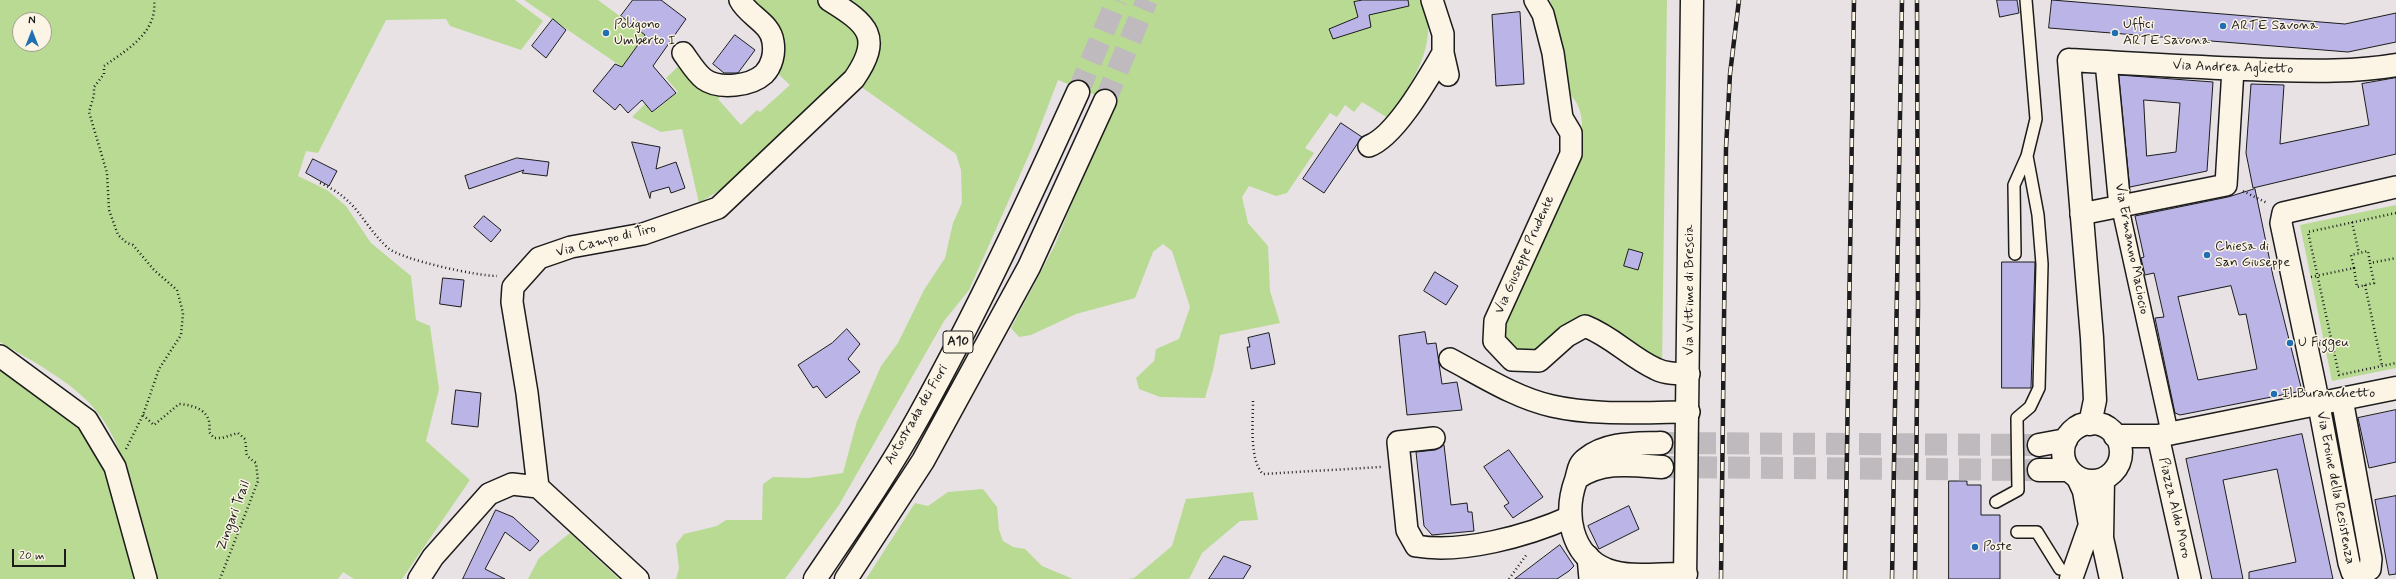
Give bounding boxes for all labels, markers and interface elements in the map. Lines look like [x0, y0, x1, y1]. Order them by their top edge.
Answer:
north arrow [12, 12, 52, 52]
text: N [28, 14, 36, 28]
place label: Poligono Umberto I [614, 17, 676, 50]
place label: Uffici ARTE Savona [2123, 17, 2210, 50]
place label: ARTE Savona [2231, 18, 2318, 34]
marker: ARTE Savona [2218, 21, 2228, 31]
marker: Poligono Umberto I [601, 28, 611, 38]
marker: Uffici ARTE Savona [2110, 28, 2120, 38]
street label: Via Andrea Aglietto [2172, 57, 2294, 79]
street label: Via Ermanno Maciocio [2110, 182, 2152, 316]
street label: Via Giuseppe Prudente [1491, 193, 1559, 317]
street label: Via Campo di Tiro [554, 220, 658, 262]
street label: Via Vittime di Brescia [1682, 225, 1698, 355]
place label: Chiesa di San Giuseppe [2215, 239, 2290, 272]
marker: Chiesa di San Giuseppe [2202, 250, 2212, 260]
road number: A10 [943, 331, 973, 353]
place label: U Figgeu [2298, 335, 2349, 351]
marker: U Figgeu [2285, 338, 2295, 348]
street label: Autostrada dei Fiori [882, 362, 952, 468]
place label: Il Buranchetto [2282, 386, 2375, 402]
marker: Il Buranchetto [2269, 389, 2279, 399]
street label: Via Eroine della Resistenza [2312, 410, 2358, 566]
street label: Piazza Aldo Moro [2154, 456, 2194, 560]
street label: Zingari Trail [214, 479, 254, 553]
place label: Poste [1983, 539, 2012, 555]
scale bar [14, 541, 68, 567]
marker: Poste [1970, 542, 1980, 552]
text: 20 m [19, 548, 45, 564]

